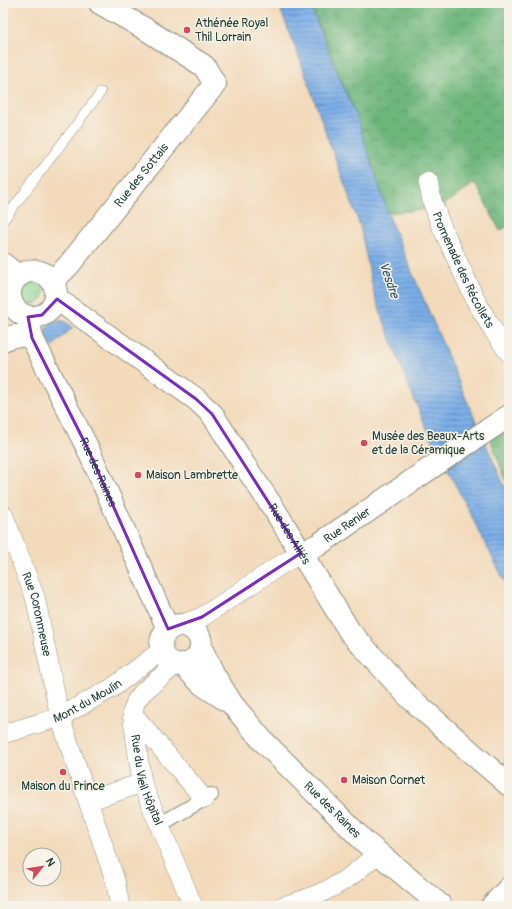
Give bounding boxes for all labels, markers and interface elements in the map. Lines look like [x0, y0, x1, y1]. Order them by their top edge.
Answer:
place label: Athénée Royal Thil Lorrain [195, 16, 268, 45]
marker: Athénée Royal Thil Lorrain [182, 25, 192, 35]
street label: Rue des Sottais [111, 140, 172, 210]
street label: Promenade des Récollets [429, 210, 498, 331]
water label: Vesdre [375, 260, 403, 302]
place label: Musée des Beaux-Arts et de la Céramique [372, 429, 485, 458]
street label: Rue des Raines [76, 435, 120, 510]
marker: Musée des Beaux-Arts et de la Céramique [359, 438, 369, 448]
place label: Maison Lambrette [146, 468, 238, 483]
marker: Maison Lambrette [133, 470, 143, 480]
street label: Rue des Alliés [265, 501, 314, 568]
street label: Rue Renier [321, 503, 374, 546]
street label: Rue Coronmeuse [19, 570, 55, 658]
street label: Mont du Moulin [51, 676, 125, 726]
street label: Rue du Vieil Hôpital [128, 733, 166, 828]
marker: Maison du Prince [58, 767, 68, 777]
place label: Maison Cornet [352, 773, 425, 788]
marker: Maison Cornet [339, 775, 349, 785]
street label: Rue des Raines [301, 778, 364, 842]
place label: Maison du Prince [21, 779, 105, 794]
north arrow [22, 847, 62, 887]
text: N [43, 856, 58, 869]

